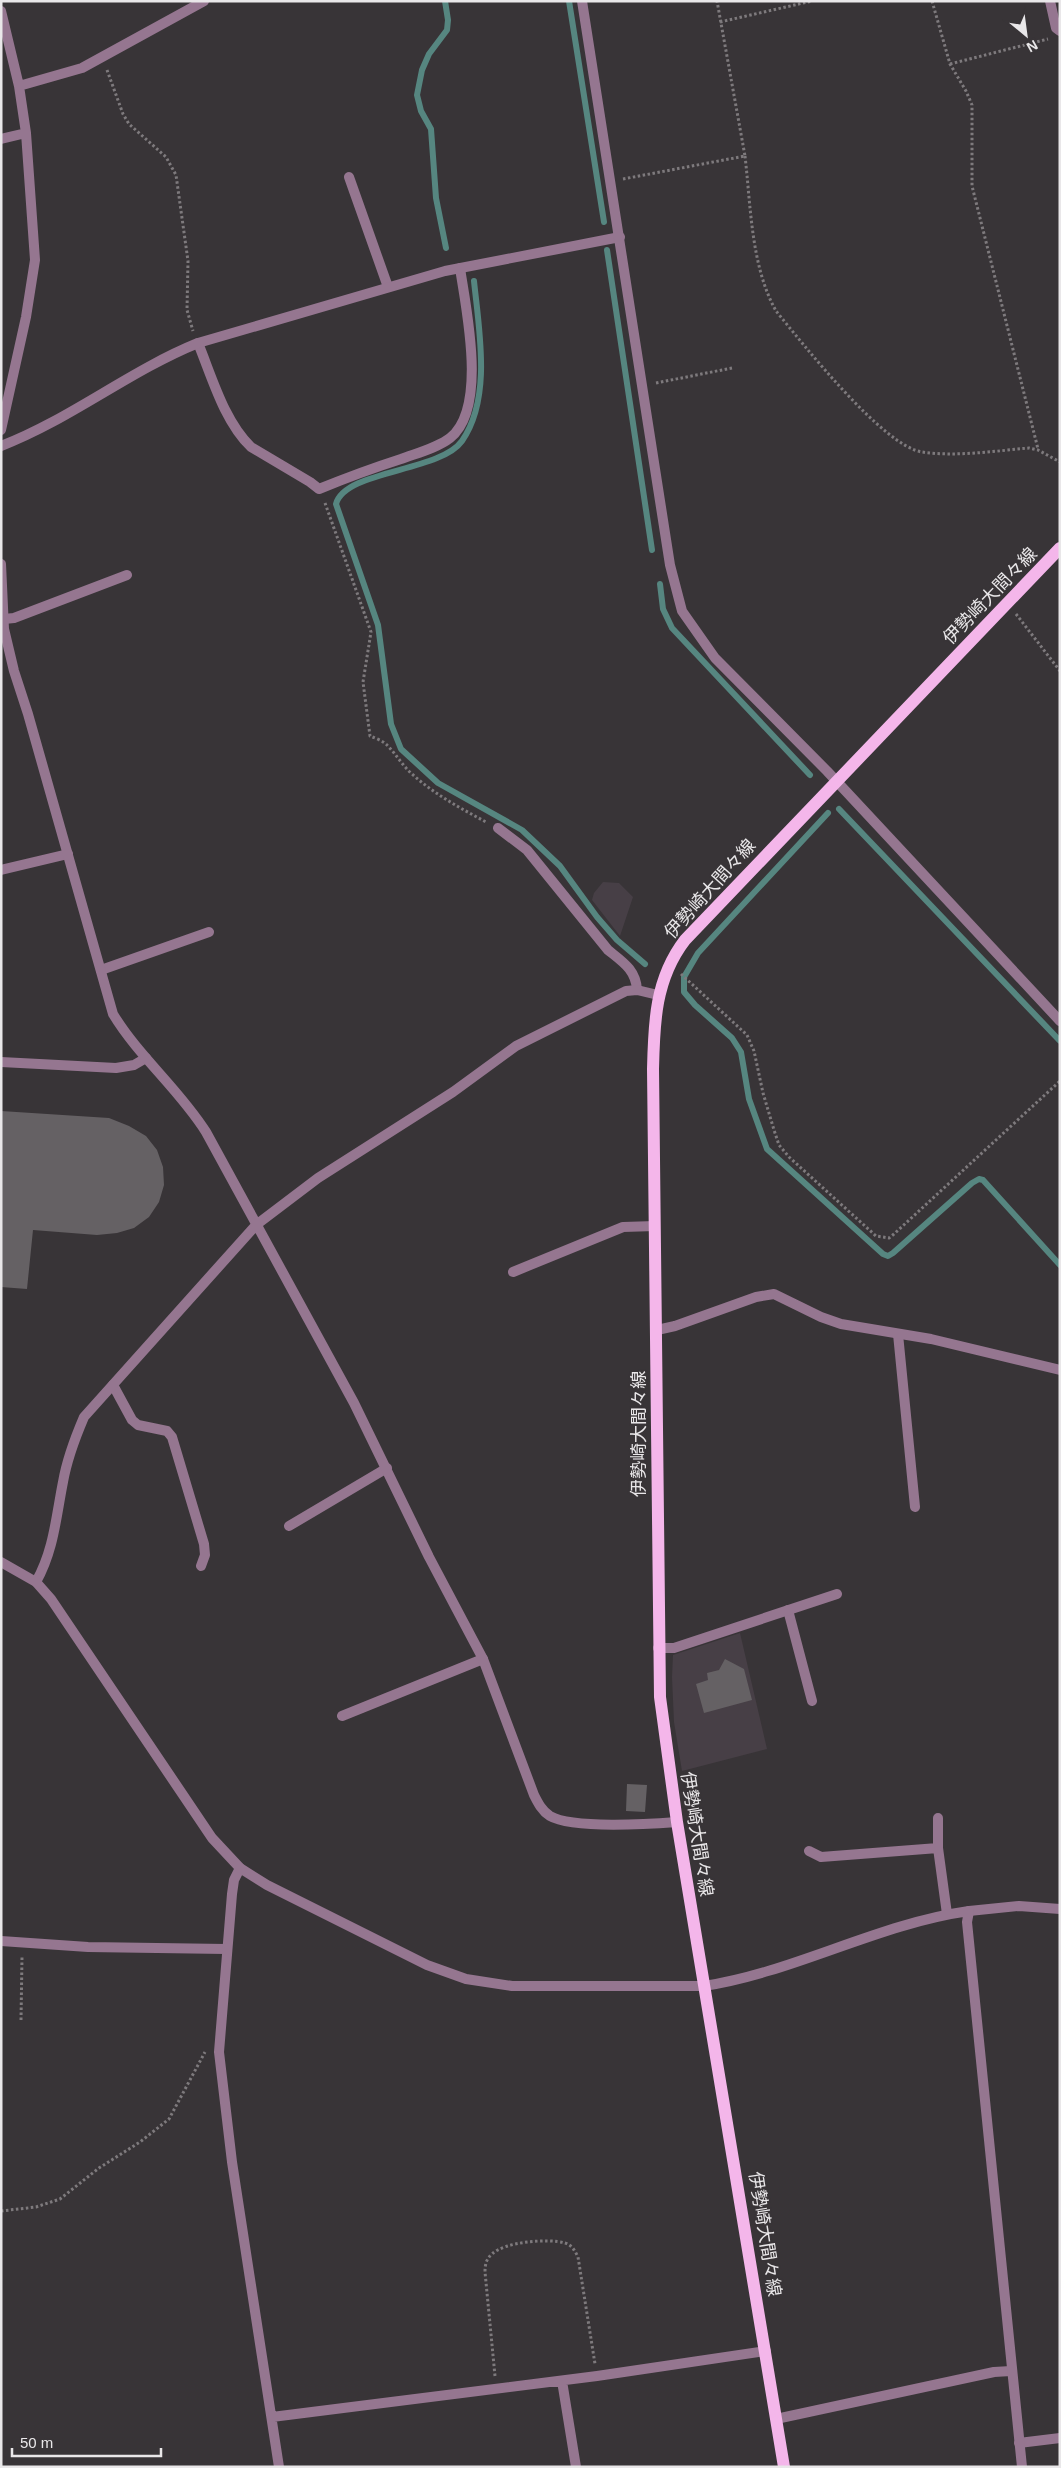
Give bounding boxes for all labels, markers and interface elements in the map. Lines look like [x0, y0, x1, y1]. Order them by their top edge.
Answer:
north arrow [1001, 10, 1051, 60]
text: N [1024, 37, 1041, 56]
street label: 伊勢崎大間々線 [939, 544, 1041, 648]
street label: 伊勢崎大間々線 [660, 835, 760, 943]
street label: 伊勢崎大間々線 [629, 1371, 649, 1497]
street label: 伊勢崎大間々線 [677, 1770, 717, 1898]
street label: 伊勢崎大間々線 [745, 2170, 785, 2298]
scale bar [12, 2426, 161, 2458]
text: 50 m [20, 2434, 53, 2451]

